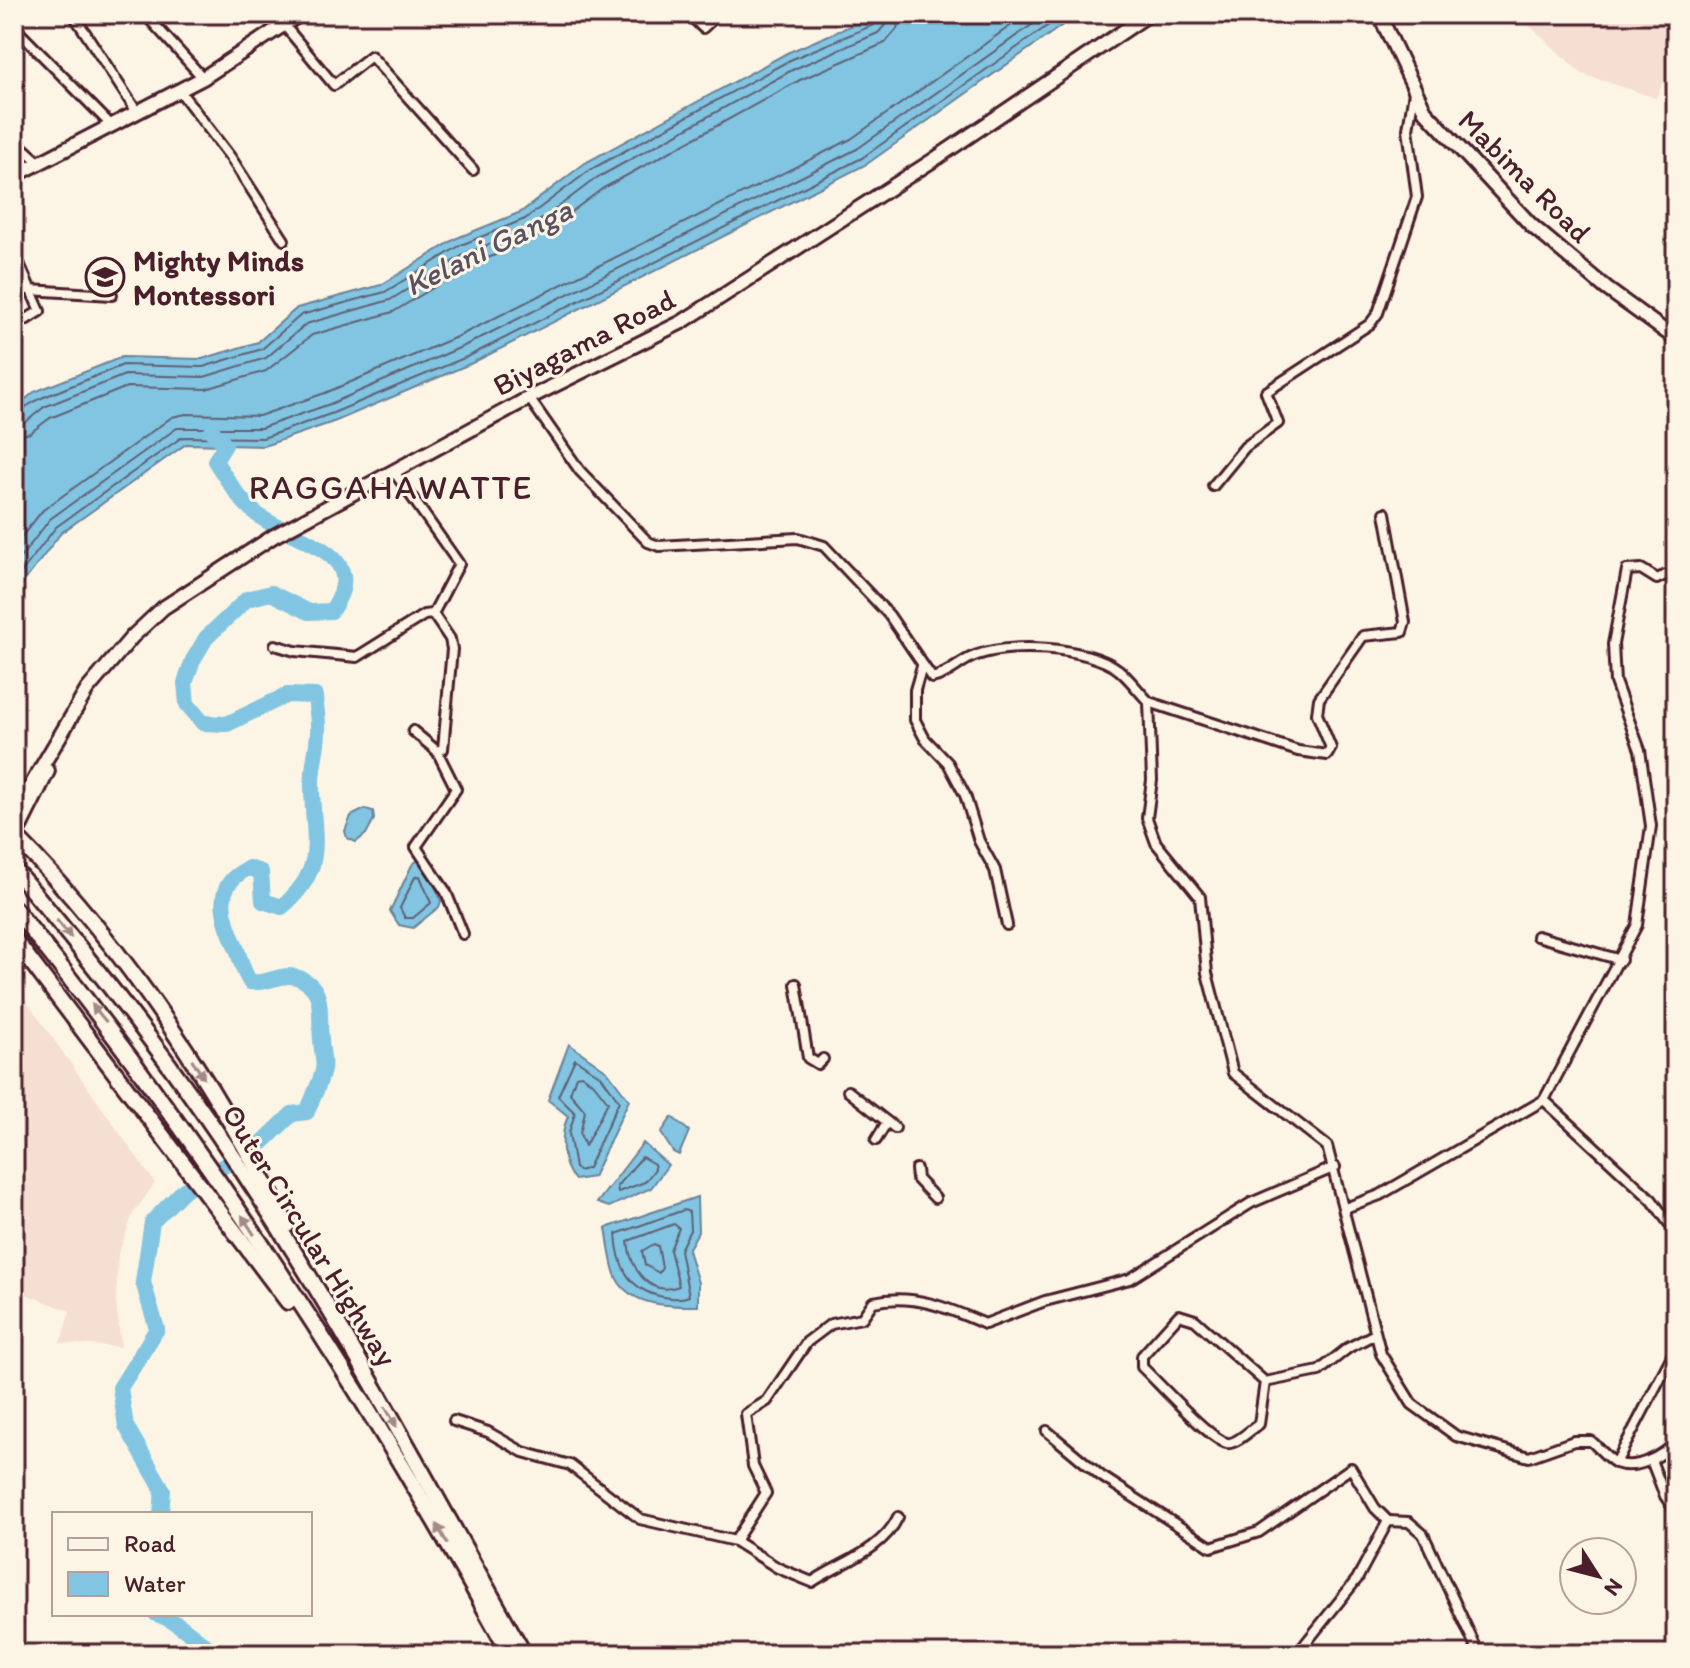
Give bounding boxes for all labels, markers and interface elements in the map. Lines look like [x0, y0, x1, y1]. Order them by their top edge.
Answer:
street label: Mabima Road [1451, 102, 1599, 250]
water label: Kelani Ganga [398, 190, 579, 304]
place label: Mighty Minds Montessori [133, 242, 304, 313]
school or university icon: Mighty Minds Montessori [84, 256, 126, 298]
street label: Biyagama Road [487, 280, 682, 404]
district label: RAGGAHAWATTE [249, 467, 533, 508]
one-way arrow [55, 919, 71, 939]
one-way arrow [91, 1003, 107, 1023]
one-way arrow [190, 1059, 205, 1080]
street label: Outer Circular Highway [214, 1097, 406, 1373]
one-way arrow [241, 1215, 256, 1236]
one-way arrow [384, 1406, 398, 1428]
legend [52, 1512, 312, 1616]
one-way arrow [435, 1522, 448, 1545]
text: Road [124, 1529, 176, 1558]
north arrow [1558, 1536, 1638, 1616]
text: Water [124, 1569, 186, 1598]
text: N [1598, 1574, 1629, 1601]

